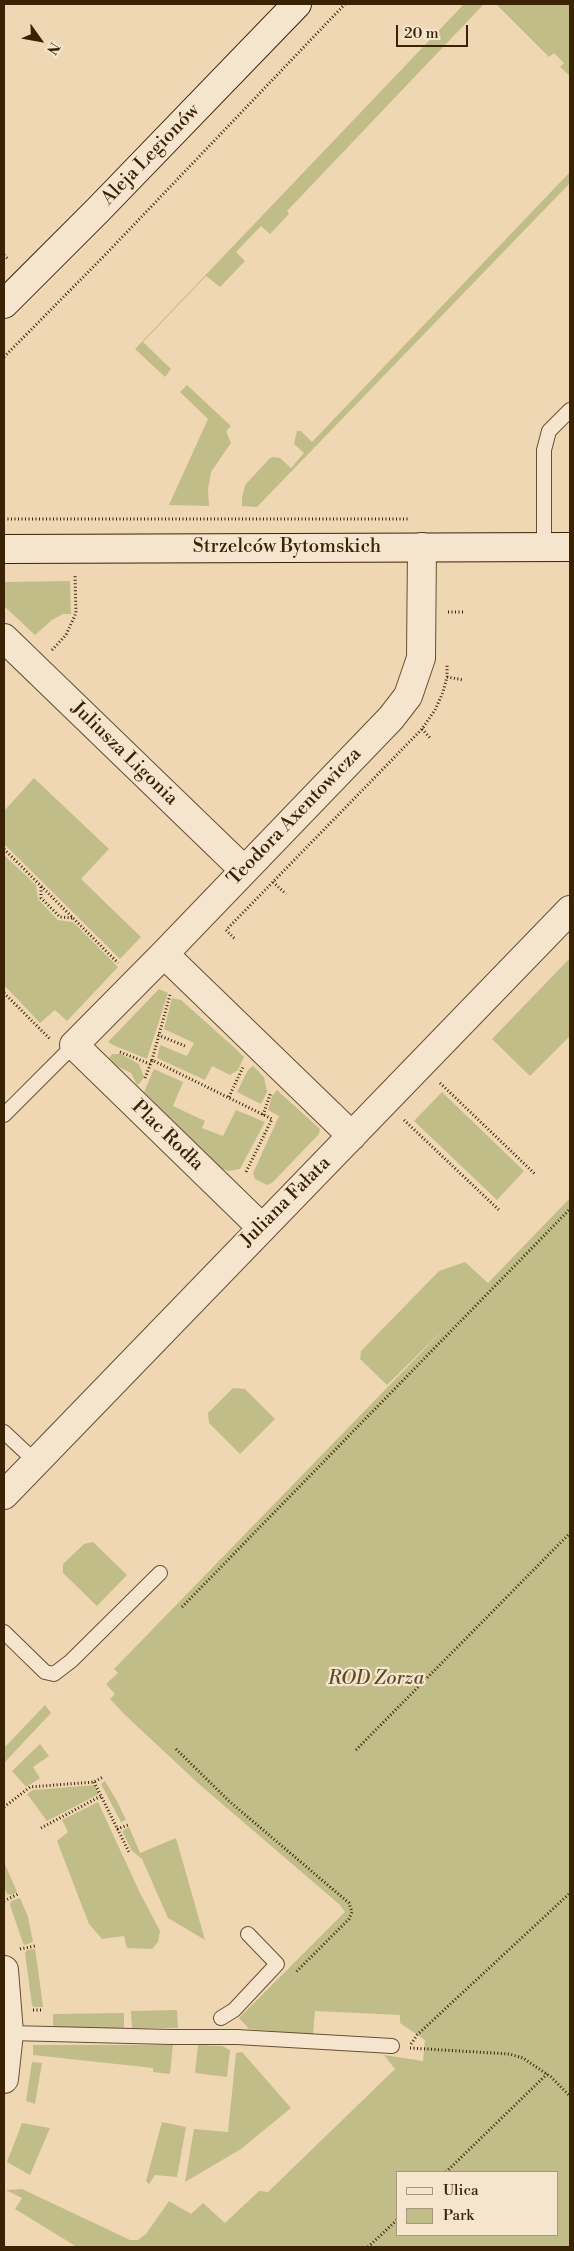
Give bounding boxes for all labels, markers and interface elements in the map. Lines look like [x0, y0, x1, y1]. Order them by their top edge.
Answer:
north arrow [15, 15, 65, 65]
scale bar [399, 15, 472, 47]
text: 20 m [404, 24, 439, 43]
text: N [42, 38, 63, 57]
street label: Aleja Legionów [97, 100, 205, 210]
street label: Strzelców Bytomskich [193, 536, 381, 558]
street label: Juliusza Ligonia [66, 697, 182, 811]
street label: Teodora Axentowicza [223, 743, 367, 891]
street label: Plac Rodła [126, 1096, 208, 1176]
street label: Juliana Fałata [236, 1152, 336, 1252]
park label: ROD Zorza [328, 1668, 424, 1690]
legend [396, 2171, 559, 2236]
text: Ulica [443, 2181, 479, 2200]
text: Park [443, 2206, 474, 2225]

